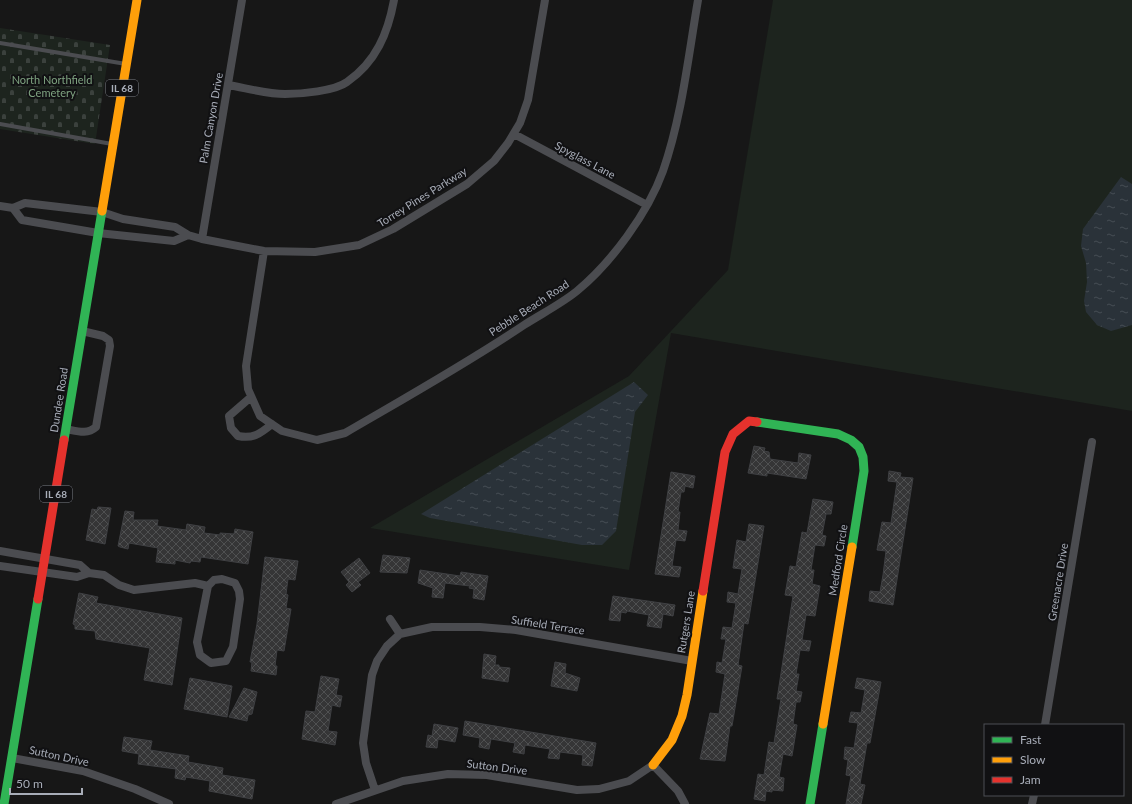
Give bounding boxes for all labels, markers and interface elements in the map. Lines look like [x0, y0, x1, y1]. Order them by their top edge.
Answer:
street label: Palm Canyon Drive [196, 71, 225, 164]
park label: North Northfield Cemetery [12, 73, 92, 99]
road number: IL 68 [106, 80, 138, 96]
street label: Spyglass Lane [553, 138, 618, 181]
street label: Torrey Pines Parkway [375, 164, 469, 229]
street label: Pebble Beach Road [486, 277, 571, 338]
street label: Dundee Road [47, 367, 70, 433]
road number: IL 68 [40, 486, 72, 502]
street label: Medford Circle [825, 523, 850, 597]
street label: Greenacre Drive [1045, 542, 1070, 622]
street label: Rutgers Lane [674, 590, 697, 654]
street label: Suffield Terrace [510, 612, 586, 637]
legend [984, 724, 1124, 796]
text: Fast [1020, 732, 1042, 747]
street label: Sutton Drive [28, 743, 90, 768]
text: Slow [1020, 752, 1046, 767]
street label: Sutton Drive [466, 756, 528, 777]
scale bar [10, 770, 82, 796]
text: Jam [1020, 772, 1041, 787]
text: 50 m [16, 776, 43, 791]

